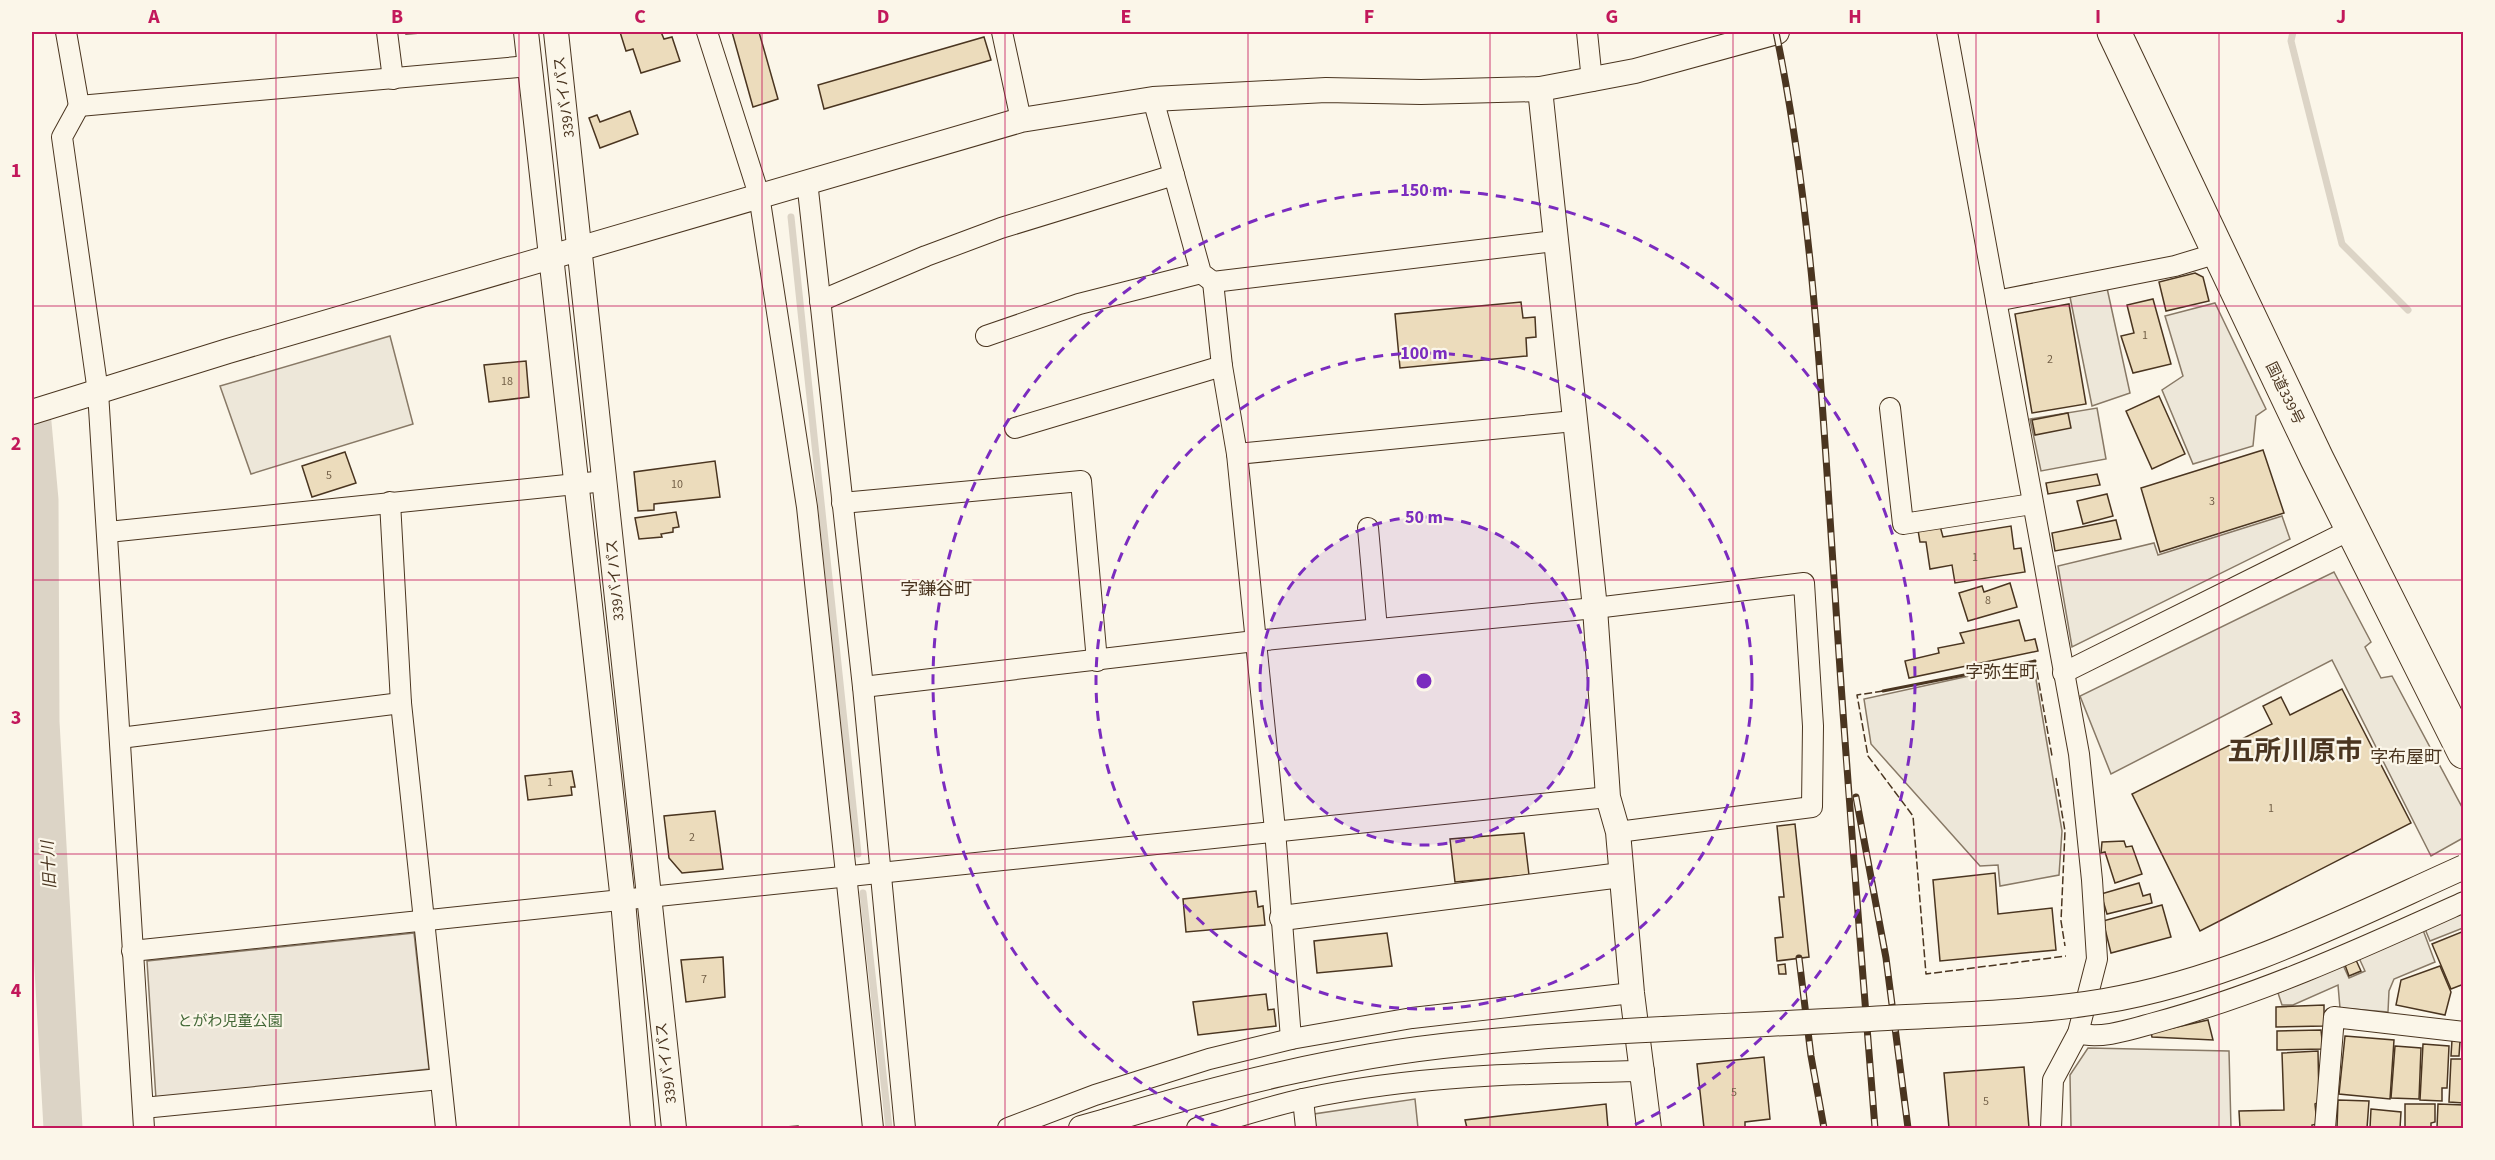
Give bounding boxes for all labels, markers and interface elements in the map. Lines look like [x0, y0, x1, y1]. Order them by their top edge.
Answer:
text: A [147, 3, 160, 31]
text: B [391, 3, 403, 31]
text: C [634, 3, 646, 31]
text: D [877, 3, 889, 31]
text: E [1121, 3, 1131, 31]
text: F [1364, 3, 1374, 31]
text: G [1606, 3, 1618, 31]
text: H [1848, 3, 1862, 31]
text: I [2095, 3, 2101, 31]
text: J [2336, 3, 2346, 31]
street label: 339バイパス [549, 55, 580, 139]
text: 1 [11, 157, 21, 185]
text: 150 m [1400, 178, 1448, 203]
house number: 1 [2142, 327, 2148, 344]
text: 100 m [1400, 341, 1448, 366]
house number: 2 [2047, 351, 2053, 368]
street label: 国道339号 [2260, 358, 2309, 428]
house number: 18 [501, 373, 513, 390]
text: 2 [11, 430, 21, 458]
house number: 5 [326, 467, 332, 484]
house number: 10 [671, 476, 683, 493]
house number: 3 [2209, 493, 2215, 510]
text: 50 m [1405, 505, 1443, 530]
street label: 339バイパス [601, 538, 630, 622]
house number: 1 [1972, 549, 1978, 566]
district label: 字鎌谷町 [900, 577, 972, 602]
house number: 8 [1985, 592, 1991, 609]
district label: 字弥生町 [1965, 660, 2037, 685]
centre of rings [1414, 671, 1434, 691]
text: 3 [11, 704, 21, 732]
district label: 五所川原市 [2228, 732, 2363, 771]
district label: 字布屋町 [2370, 745, 2442, 770]
house number: 1 [547, 774, 553, 791]
house number: 1 [2268, 800, 2274, 817]
house number: 2 [689, 829, 695, 846]
water label: 旧十川 [37, 838, 61, 889]
house number: 7 [701, 971, 707, 988]
text: 4 [11, 977, 22, 1005]
park label: とがわ児童公園 [177, 1011, 283, 1032]
street label: 339バイパス [651, 1021, 682, 1105]
house number: 5 [1731, 1084, 1737, 1101]
house number: 5 [1983, 1093, 1989, 1110]

